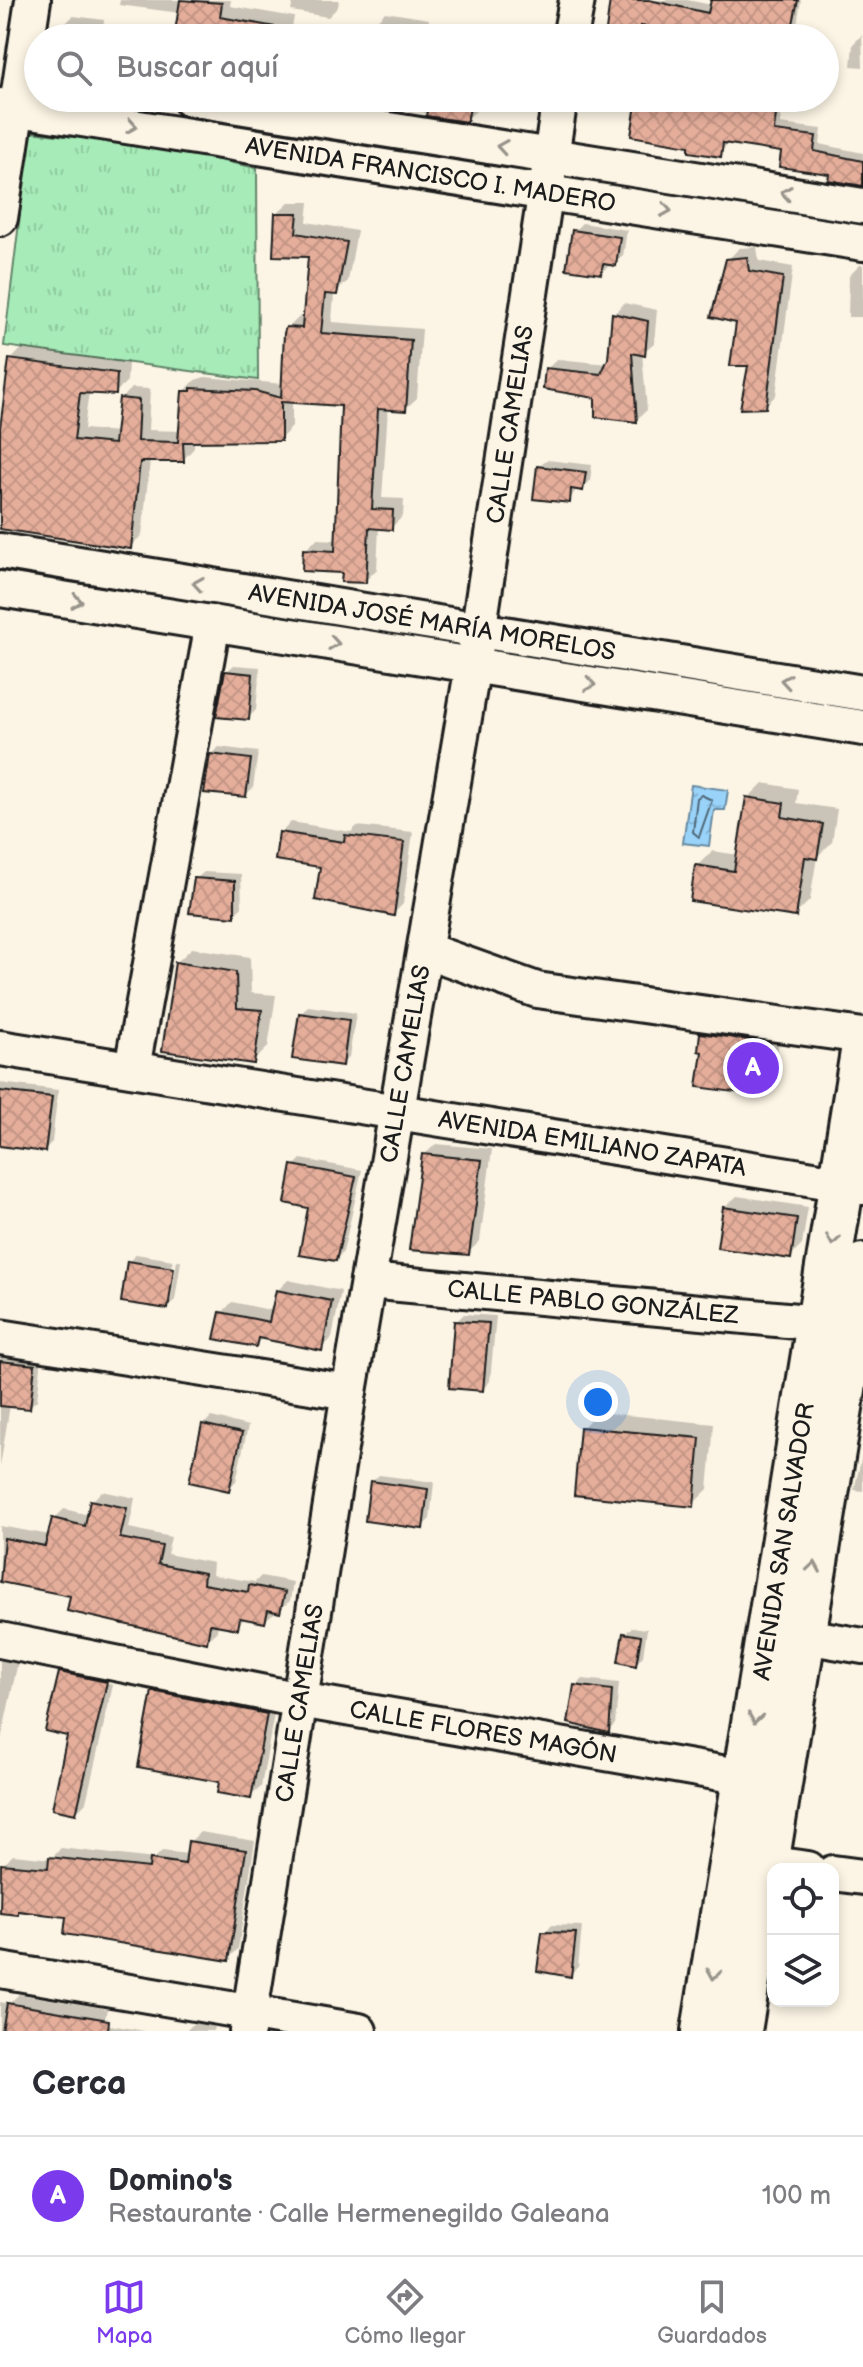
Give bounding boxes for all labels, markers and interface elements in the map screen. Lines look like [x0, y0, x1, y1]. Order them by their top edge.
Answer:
search box [24, 24, 839, 112]
icon: search [52, 46, 96, 90]
text: Buscar aquí [116, 50, 278, 86]
one-way arrow [126, 117, 139, 134]
street label: AVENIDA FRANCISCO I. MADERO [243, 131, 618, 218]
one-way arrow [495, 139, 509, 156]
one-way arrow [779, 186, 793, 203]
one-way arrow [659, 201, 673, 218]
street label: CALLE CAMELIAS [480, 323, 539, 526]
one-way arrow [191, 576, 205, 593]
street label: AVENIDA JOSÉ MARÍA MORELOS [247, 578, 618, 667]
one-way arrow [70, 592, 84, 609]
one-way arrow [327, 634, 341, 651]
one-way arrow [779, 673, 793, 690]
one-way arrow [584, 675, 597, 692]
street label: CALLE CAMELIAS [374, 963, 436, 1165]
pin: A [727, 1038, 779, 1098]
street label: AVENIDA EMILIANO ZAPATA [436, 1104, 749, 1183]
one-way arrow [825, 1233, 842, 1247]
street label: CALLE PABLO GONZÁLEZ [446, 1274, 740, 1330]
your location [578, 1382, 618, 1422]
street label: AVENIDA SAN SALVADOR [747, 1401, 820, 1682]
one-way arrow [805, 1560, 822, 1574]
street label: CALLE CAMELIAS [269, 1602, 329, 1804]
street label: CALLE FLORES MAGÓN [347, 1694, 619, 1769]
one-way arrow [747, 1711, 764, 1725]
map controls [767, 1863, 839, 2007]
button: locate [767, 1863, 839, 1935]
button: layers [767, 1935, 839, 2007]
one-way arrow [706, 1968, 723, 1981]
text: Cerca [32, 2063, 127, 2104]
text: Domino's [108, 2163, 232, 2199]
text: A [50, 2181, 66, 2212]
text: 100 m [762, 2181, 831, 2212]
text: Restaurante · Calle Hermenegildo Galeana [108, 2199, 610, 2230]
tab: Mapa [96, 2275, 153, 2350]
tab: Cómo llegar [345, 2275, 465, 2350]
tab: Guardados [657, 2275, 767, 2350]

